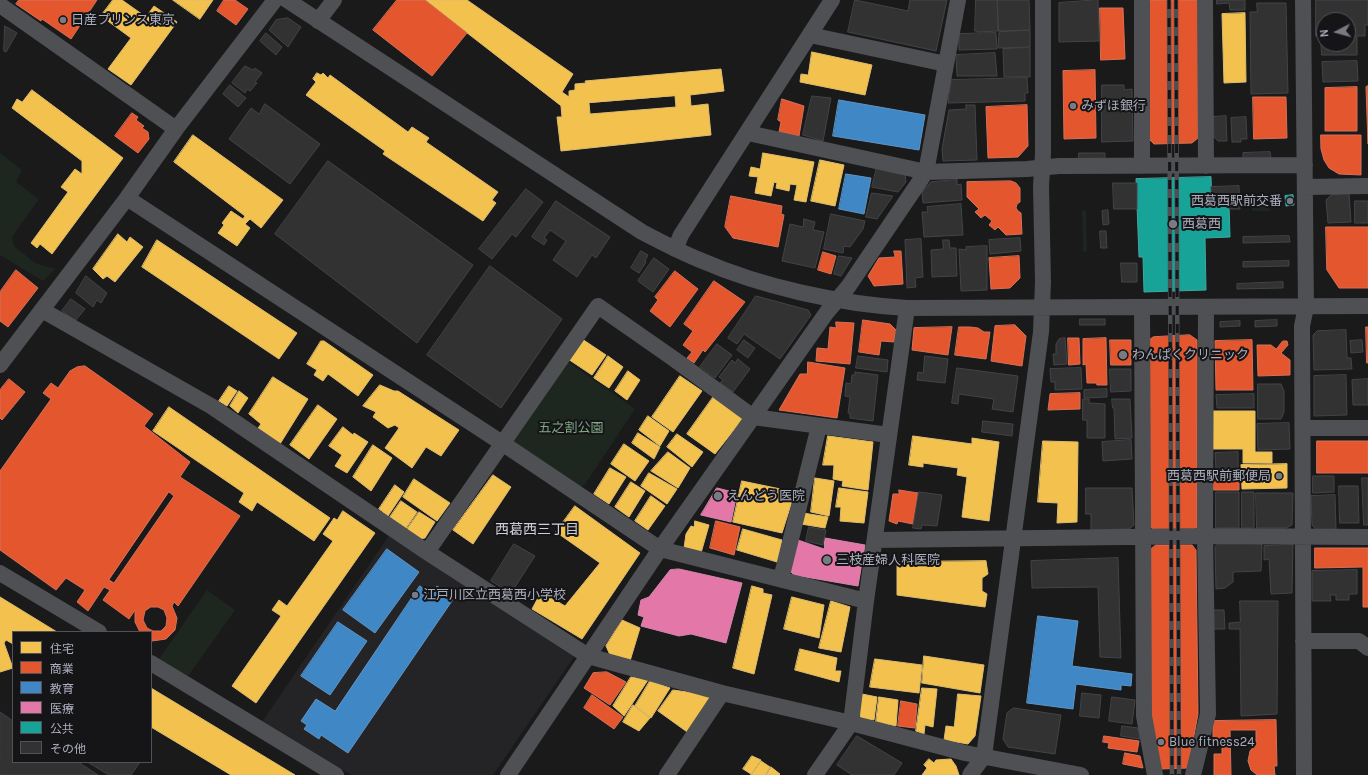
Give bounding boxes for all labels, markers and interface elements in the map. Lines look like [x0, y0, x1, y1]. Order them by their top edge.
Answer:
place label: 日産プリンス東京 [71, 12, 175, 28]
north arrow [1316, 12, 1356, 52]
marker: 日産プリンス東京 [58, 15, 68, 25]
text: N [1318, 29, 1331, 38]
place label: みずほ銀行 [1081, 98, 1146, 114]
marker: みずほ銀行 [1068, 101, 1078, 111]
place label: 西葛西駅前交番 [1191, 193, 1282, 209]
marker: 西葛西駅前交番 [1285, 196, 1295, 206]
place label: 西葛西 [1182, 216, 1221, 232]
marker: 西葛西 [1167, 218, 1179, 230]
place label: わんぱくクリニック [1132, 347, 1249, 363]
marker: わんぱくクリニック [1117, 349, 1129, 361]
park label: 五之割公園 [539, 420, 603, 436]
place label: 西葛西駅前郵便局 [1167, 468, 1271, 484]
marker: 西葛西駅前郵便局 [1274, 471, 1284, 481]
place label: えんどう医院 [727, 488, 805, 504]
marker: えんどう医院 [712, 490, 724, 502]
district label: 西葛西三丁目 [495, 522, 579, 538]
place label: 三枝産婦人科医院 [836, 552, 940, 568]
marker: 三枝産婦人科医院 [821, 554, 833, 566]
place label: 江戸川区立西葛西小学校 [423, 587, 566, 603]
marker: 江戸川区立西葛西小学校 [410, 590, 420, 600]
legend [12, 631, 152, 763]
text: 住宅 [50, 642, 74, 656]
text: 商業 [50, 662, 74, 676]
text: 教育 [50, 682, 74, 696]
text: 医療 [50, 702, 74, 716]
text: 公共 [50, 722, 74, 736]
place label: Blue fitness24 [1169, 734, 1255, 750]
marker: Blue fitness24 [1156, 737, 1166, 747]
text: その他 [50, 742, 86, 756]

